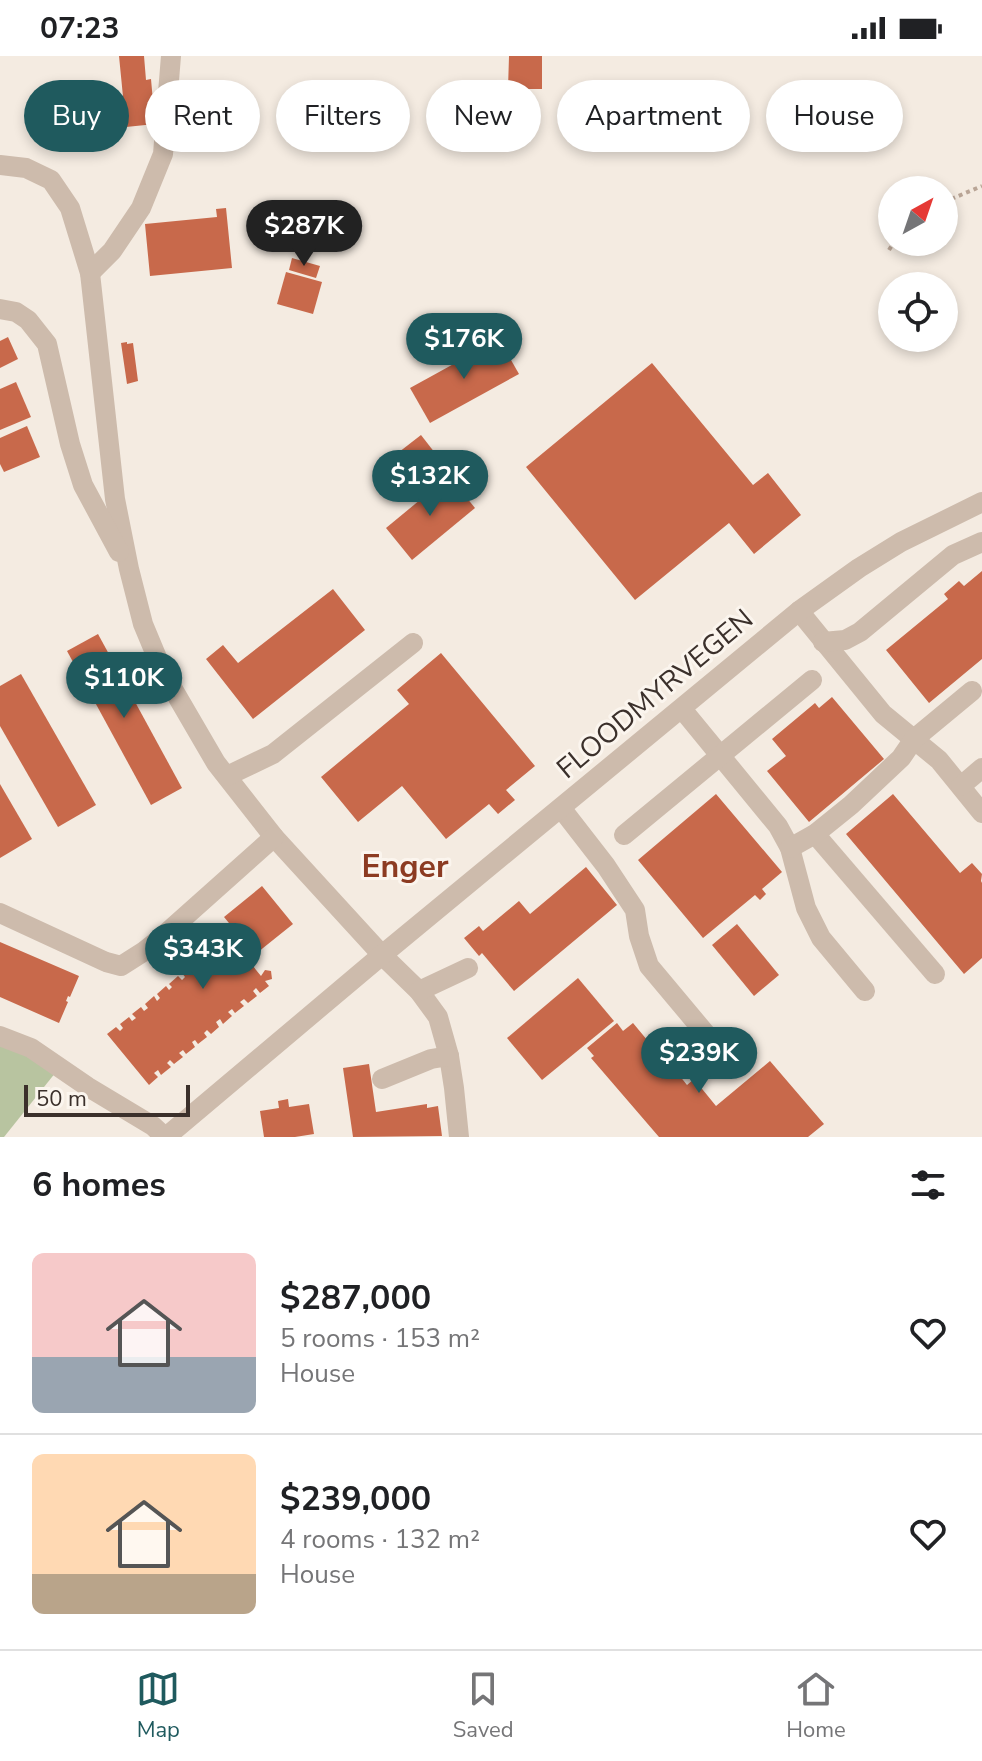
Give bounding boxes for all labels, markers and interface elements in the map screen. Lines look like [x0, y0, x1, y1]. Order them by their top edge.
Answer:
text: 07:23 [40, 8, 119, 49]
chip: Buy [24, 80, 129, 152]
chip: Rent [145, 80, 260, 152]
chip: Filters [276, 80, 410, 152]
chip: New [426, 80, 541, 152]
chip: Apartment [557, 80, 750, 152]
chip: House [766, 80, 903, 152]
north arrow [878, 176, 958, 256]
map controls [878, 176, 958, 352]
pin: $287K [248, 200, 360, 268]
text: $287K [264, 208, 344, 243]
button: locate [878, 272, 958, 352]
pin: $176K [408, 313, 520, 381]
text: $176K [424, 321, 504, 356]
pin: $132K [374, 450, 486, 518]
text: $132K [390, 458, 470, 493]
street label: FLOODMYRVEGEN [549, 600, 761, 788]
pin: $110K [68, 652, 180, 720]
text: $110K [84, 660, 164, 695]
district label: Enger [361, 845, 449, 888]
pin: $343K [147, 923, 259, 991]
text: $343K [163, 931, 243, 966]
pin: $239K [643, 1027, 755, 1095]
text: $239K [659, 1035, 739, 1070]
scale bar [24, 1081, 190, 1117]
text: 50 m [36, 1084, 87, 1114]
text: 6 homes [32, 1162, 166, 1208]
icon: filters [906, 1163, 950, 1207]
text: $287,000 [280, 1275, 431, 1321]
icon: home [96, 1285, 192, 1381]
icon: heart [906, 1311, 950, 1355]
text: 5 rooms · 153 m² [280, 1321, 480, 1356]
text: House [280, 1356, 355, 1391]
text: $239,000 [280, 1476, 431, 1522]
icon: home [96, 1486, 192, 1582]
icon: heart [906, 1512, 950, 1556]
text: 4 rooms · 132 m² [280, 1522, 480, 1557]
text: House [280, 1557, 355, 1592]
tab: Map [136, 1667, 180, 1745]
tab: Saved [453, 1667, 514, 1745]
tab: Home [786, 1667, 846, 1745]

